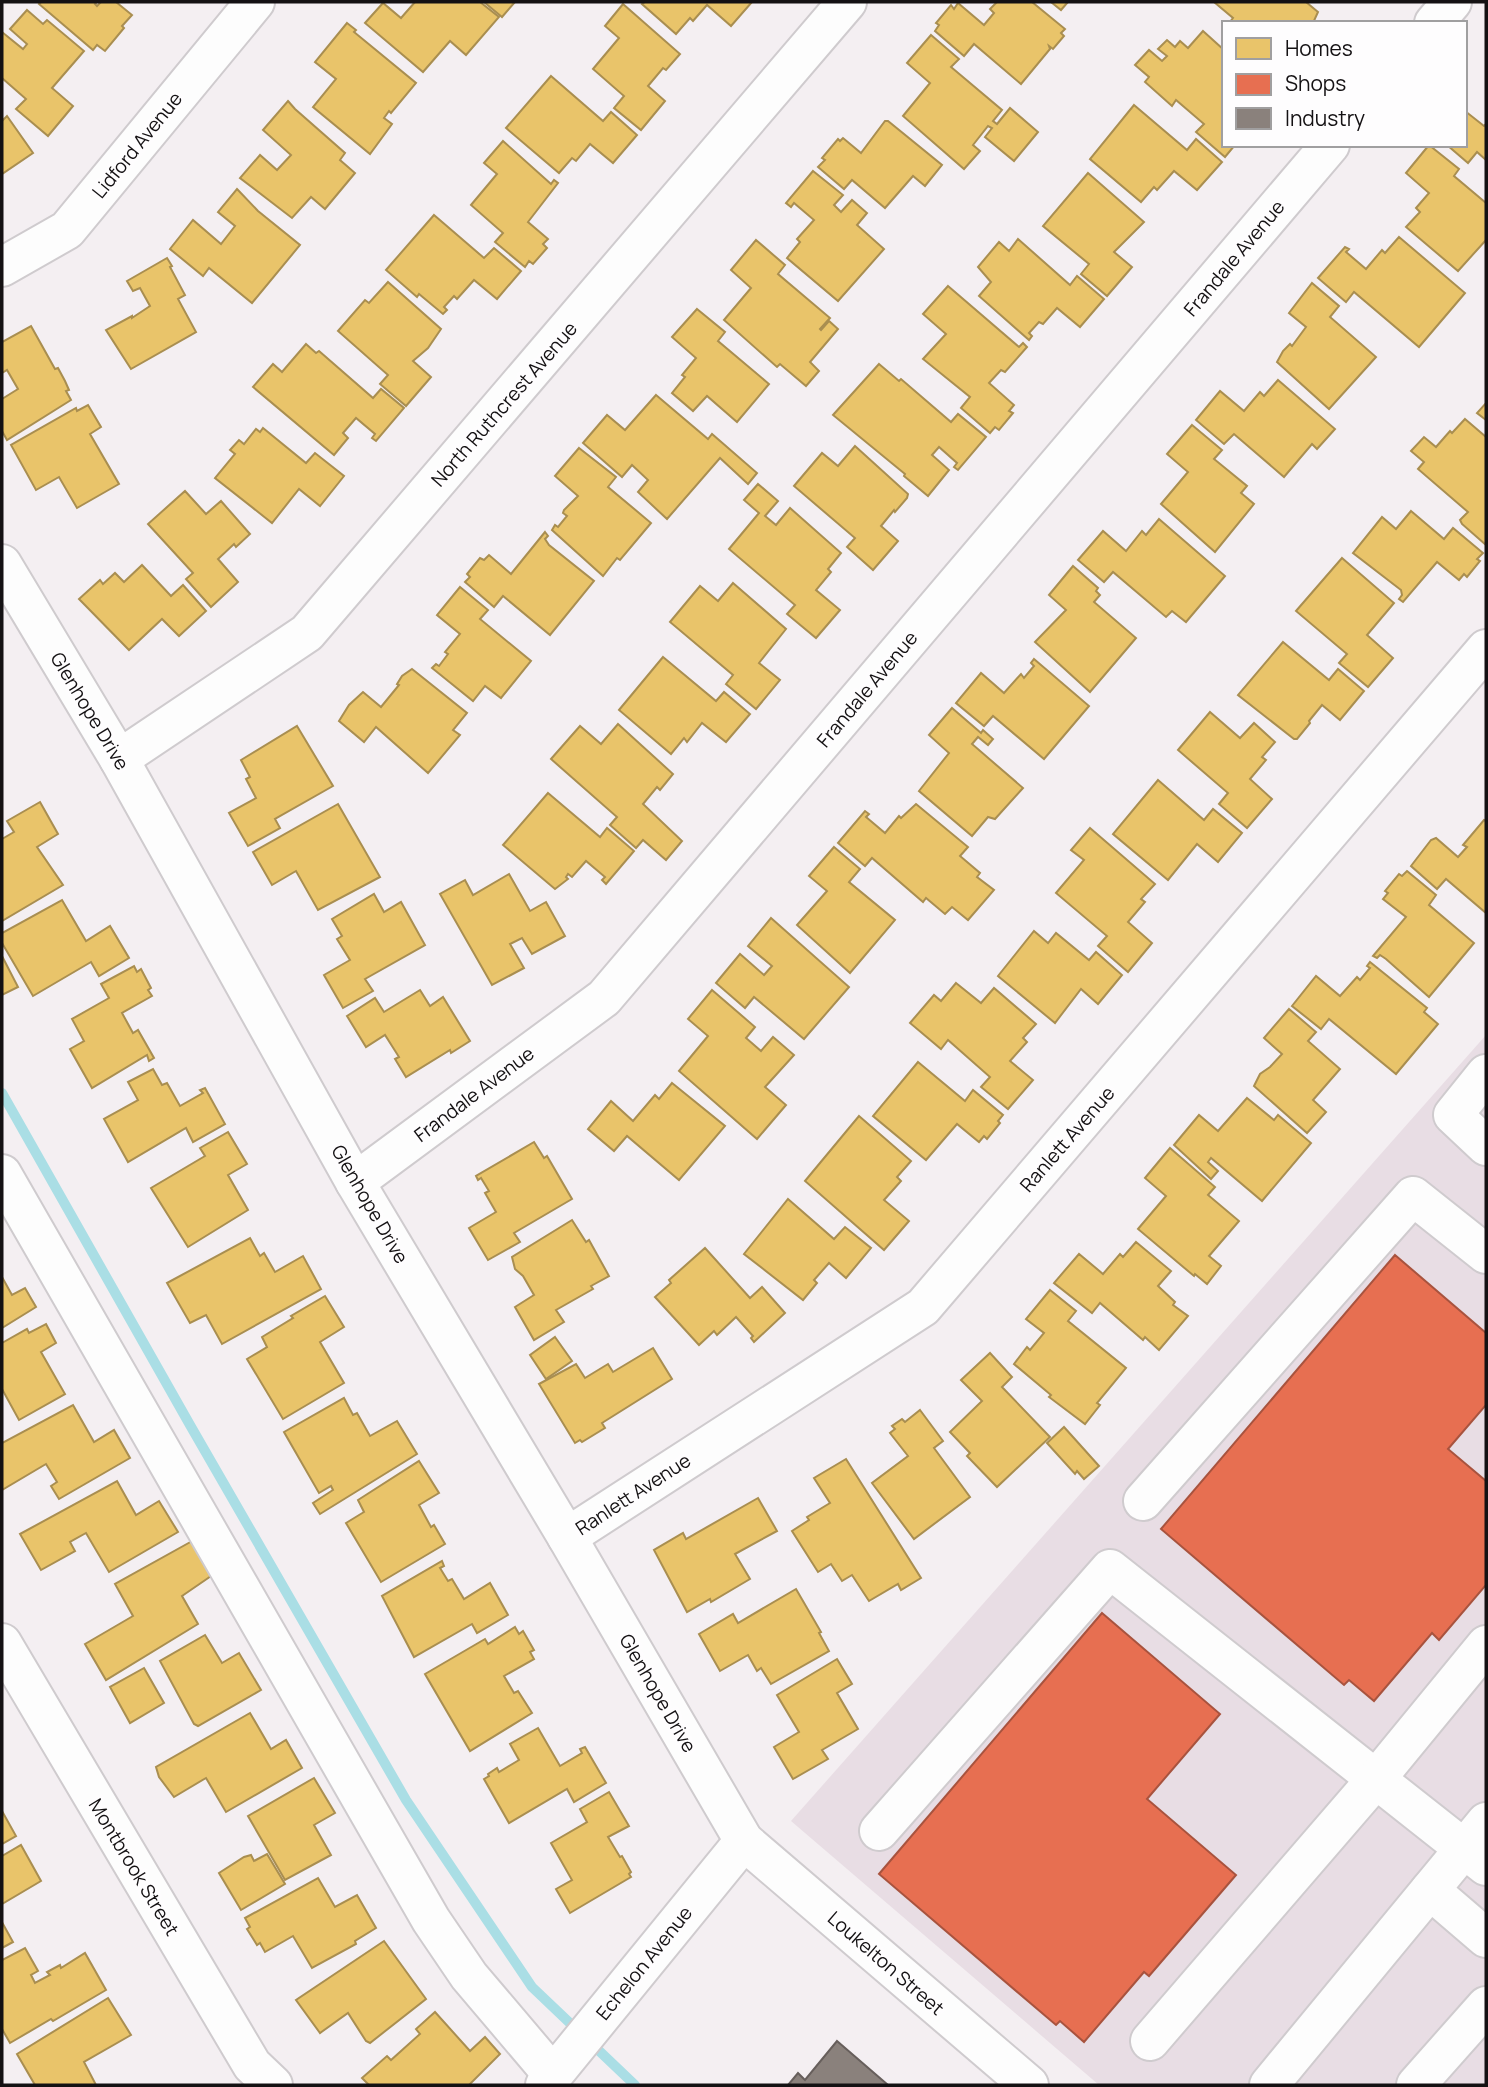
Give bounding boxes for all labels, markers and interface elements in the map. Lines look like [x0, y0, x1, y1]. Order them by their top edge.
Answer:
legend [1222, 21, 1467, 147]
text: Homes [1285, 34, 1353, 62]
text: Shops [1285, 69, 1346, 97]
street label: Lidford Avenue [86, 86, 188, 204]
text: Industry [1285, 104, 1365, 132]
street label: Frandale Avenue [1178, 194, 1290, 322]
street label: North Ruthcrest Avenue [425, 316, 583, 492]
street label: Frandale Avenue [811, 625, 923, 753]
street label: Glenhope Drive [45, 647, 135, 775]
street label: Frandale Avenue [409, 1040, 539, 1148]
street label: Ranlett Avenue [1014, 1081, 1120, 1197]
street label: Glenhope Drive [325, 1140, 415, 1268]
street label: Ranlett Avenue [570, 1447, 696, 1541]
street label: Glenhope Drive [613, 1629, 703, 1757]
street label: Montbrook Street [83, 1794, 185, 1940]
street label: Echelon Avenue [590, 1901, 698, 2025]
street label: Loukelton Street [822, 1905, 950, 2021]

